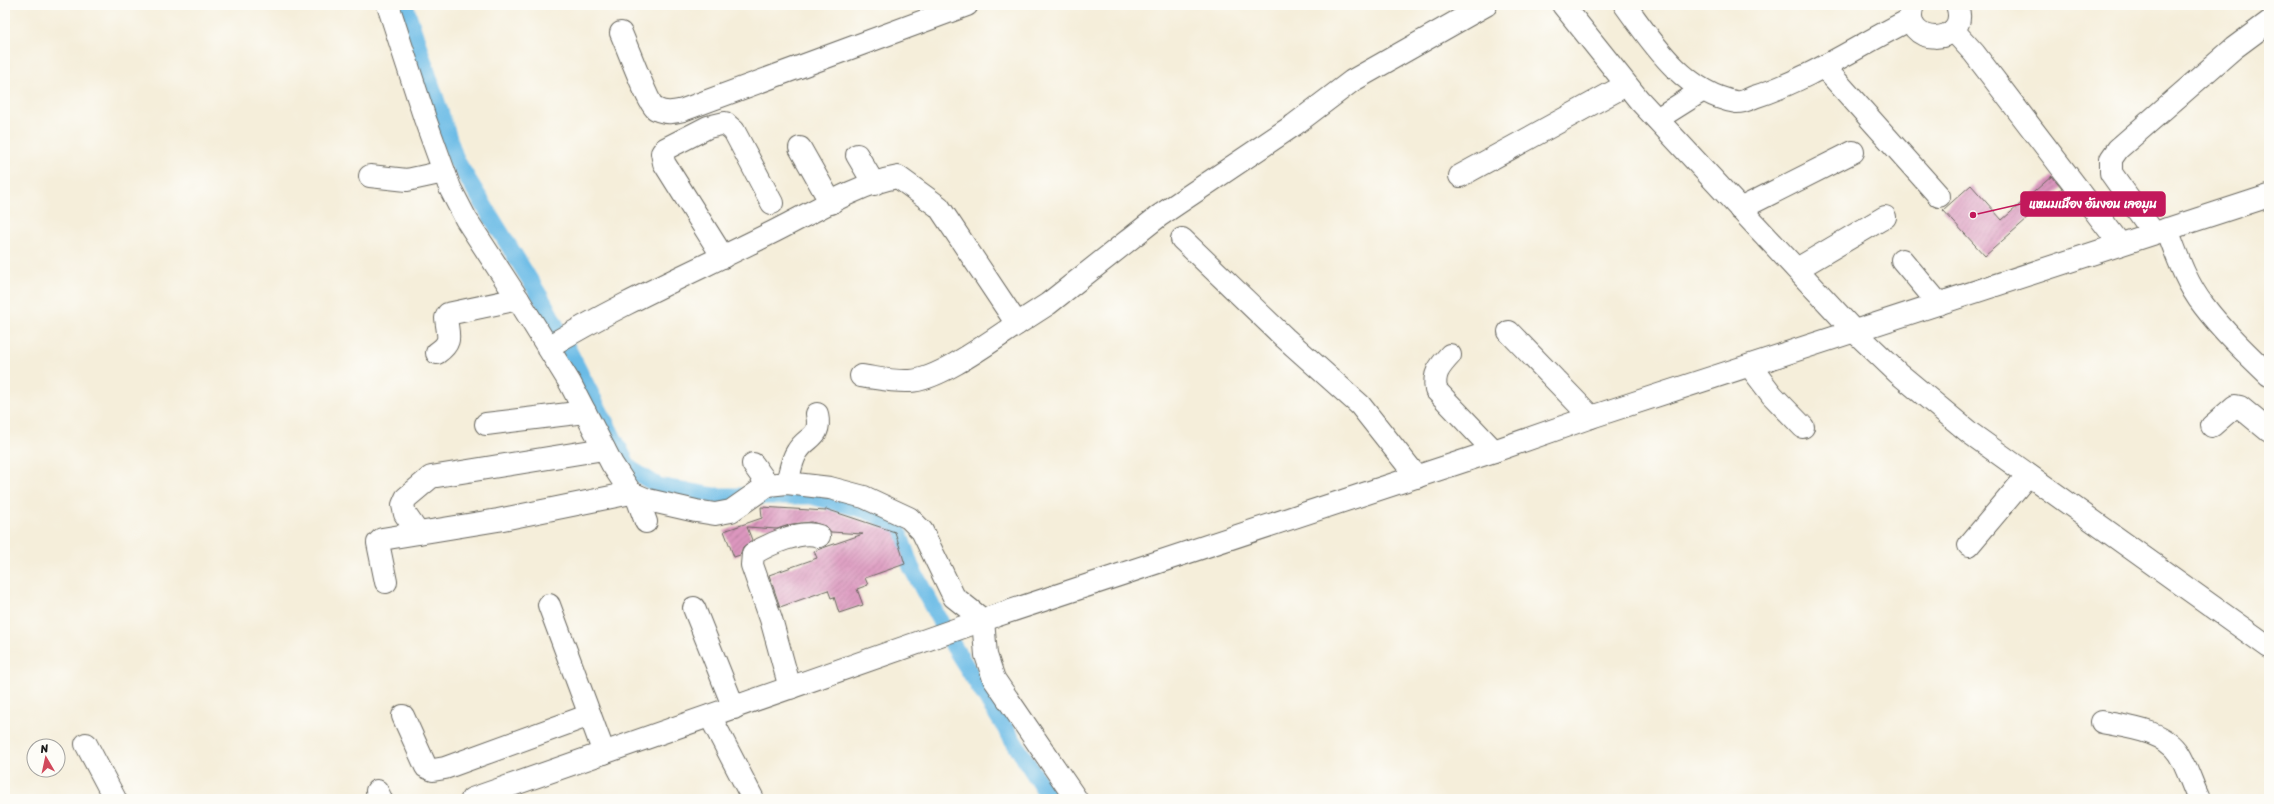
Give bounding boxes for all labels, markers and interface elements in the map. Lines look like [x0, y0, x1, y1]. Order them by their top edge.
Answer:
callout: แหนมเนือง อันงอน เลอมูน [2021, 192, 2165, 216]
text: แหนมเนือง อันงอน เลอมูน [2029, 193, 2157, 215]
north arrow [26, 738, 66, 778]
text: N [38, 739, 50, 759]

